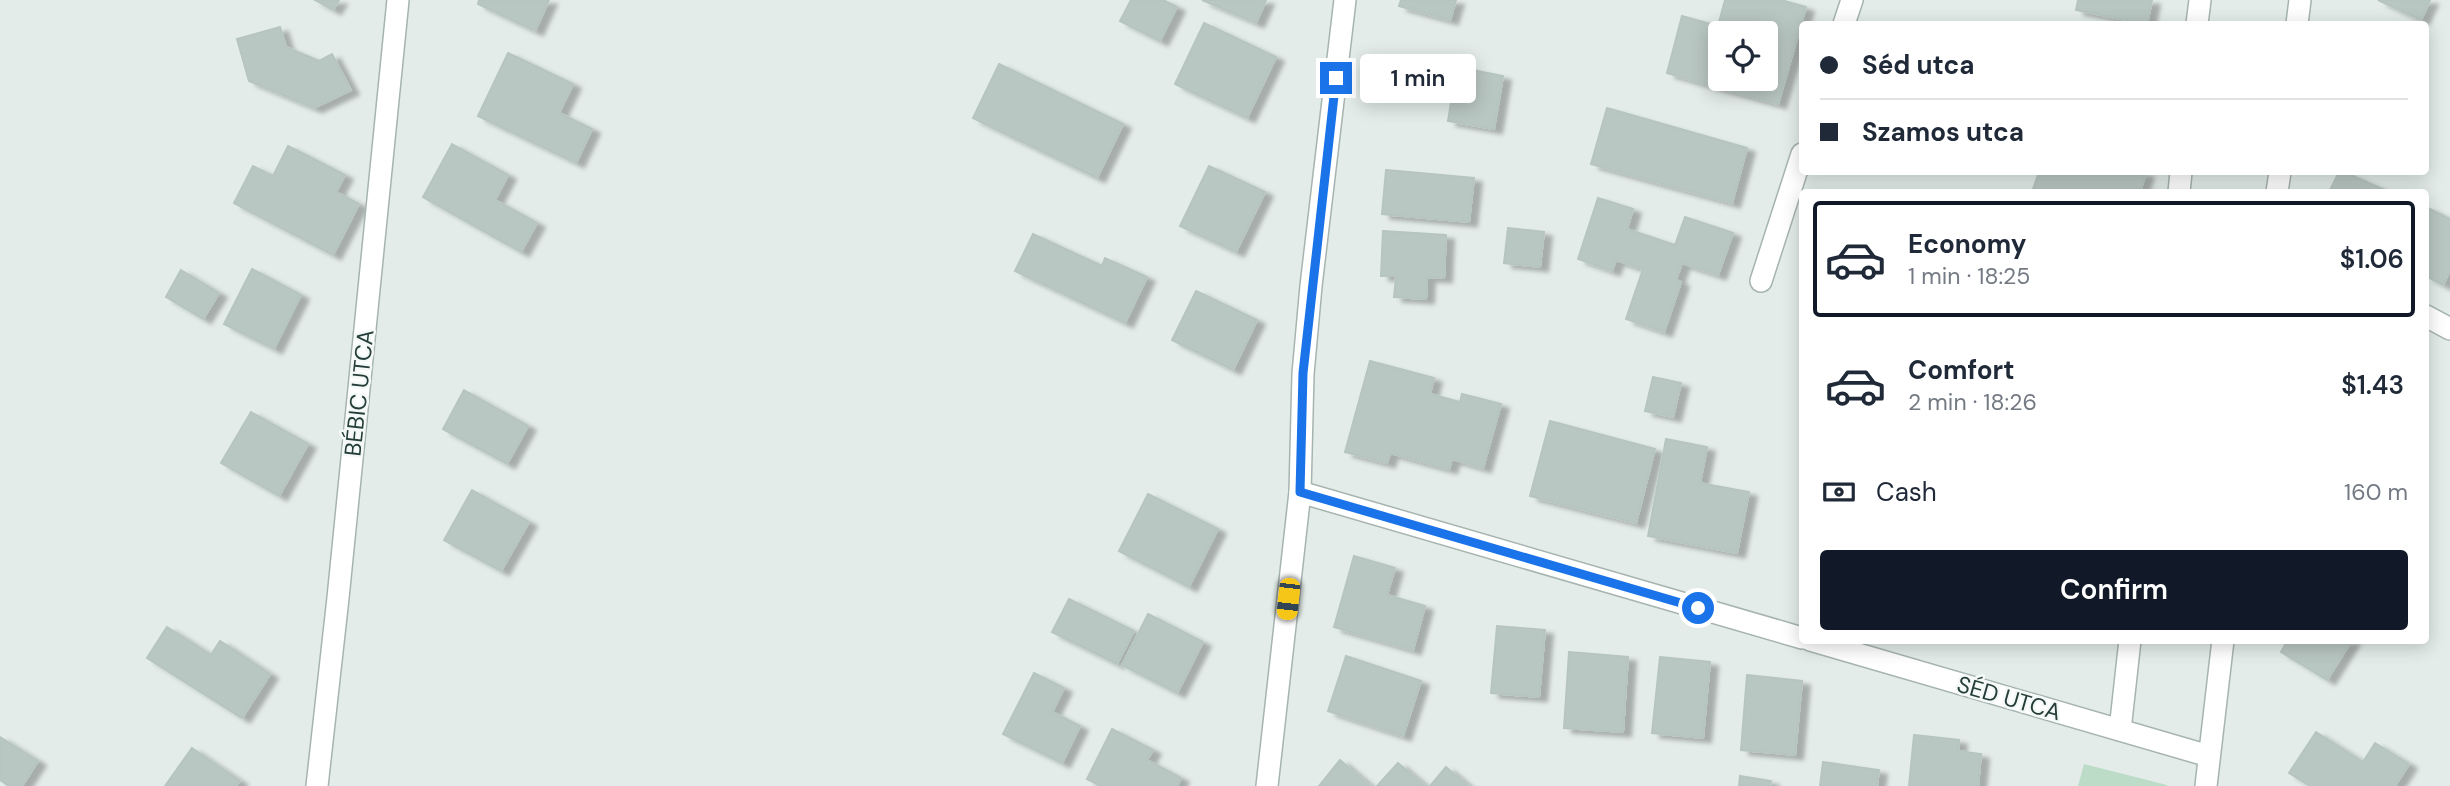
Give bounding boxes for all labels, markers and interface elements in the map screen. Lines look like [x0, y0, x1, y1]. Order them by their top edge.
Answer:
map controls [1708, 21, 1778, 91]
button: locate [1708, 21, 1778, 91]
text: Séd utca [1862, 48, 1974, 82]
callout: 1 min [1360, 54, 1476, 102]
route end [1320, 62, 1352, 94]
text: 1 min [1391, 63, 1445, 93]
text: Szamos utca [1862, 115, 2024, 149]
text: Economy [1908, 227, 2026, 261]
icon: car [1824, 228, 1887, 291]
text: $1.06 [2340, 242, 2404, 276]
text: 1 min · 18:25 [1908, 261, 2030, 291]
street label: BÉBIC UTCA [337, 328, 381, 458]
text: Comfort [1908, 353, 2014, 387]
icon: car [1824, 354, 1887, 417]
text: $1.43 [2341, 368, 2404, 402]
text: 2 min · 18:26 [1908, 387, 2037, 417]
icon: cash [1820, 473, 1858, 511]
text: Cash [1876, 475, 1937, 509]
text: 160 m [2344, 477, 2408, 507]
button: Confirm [1820, 550, 2408, 630]
car [1276, 577, 1301, 621]
route start [1682, 592, 1714, 624]
street label: SÉD UTCA [1954, 669, 2064, 727]

